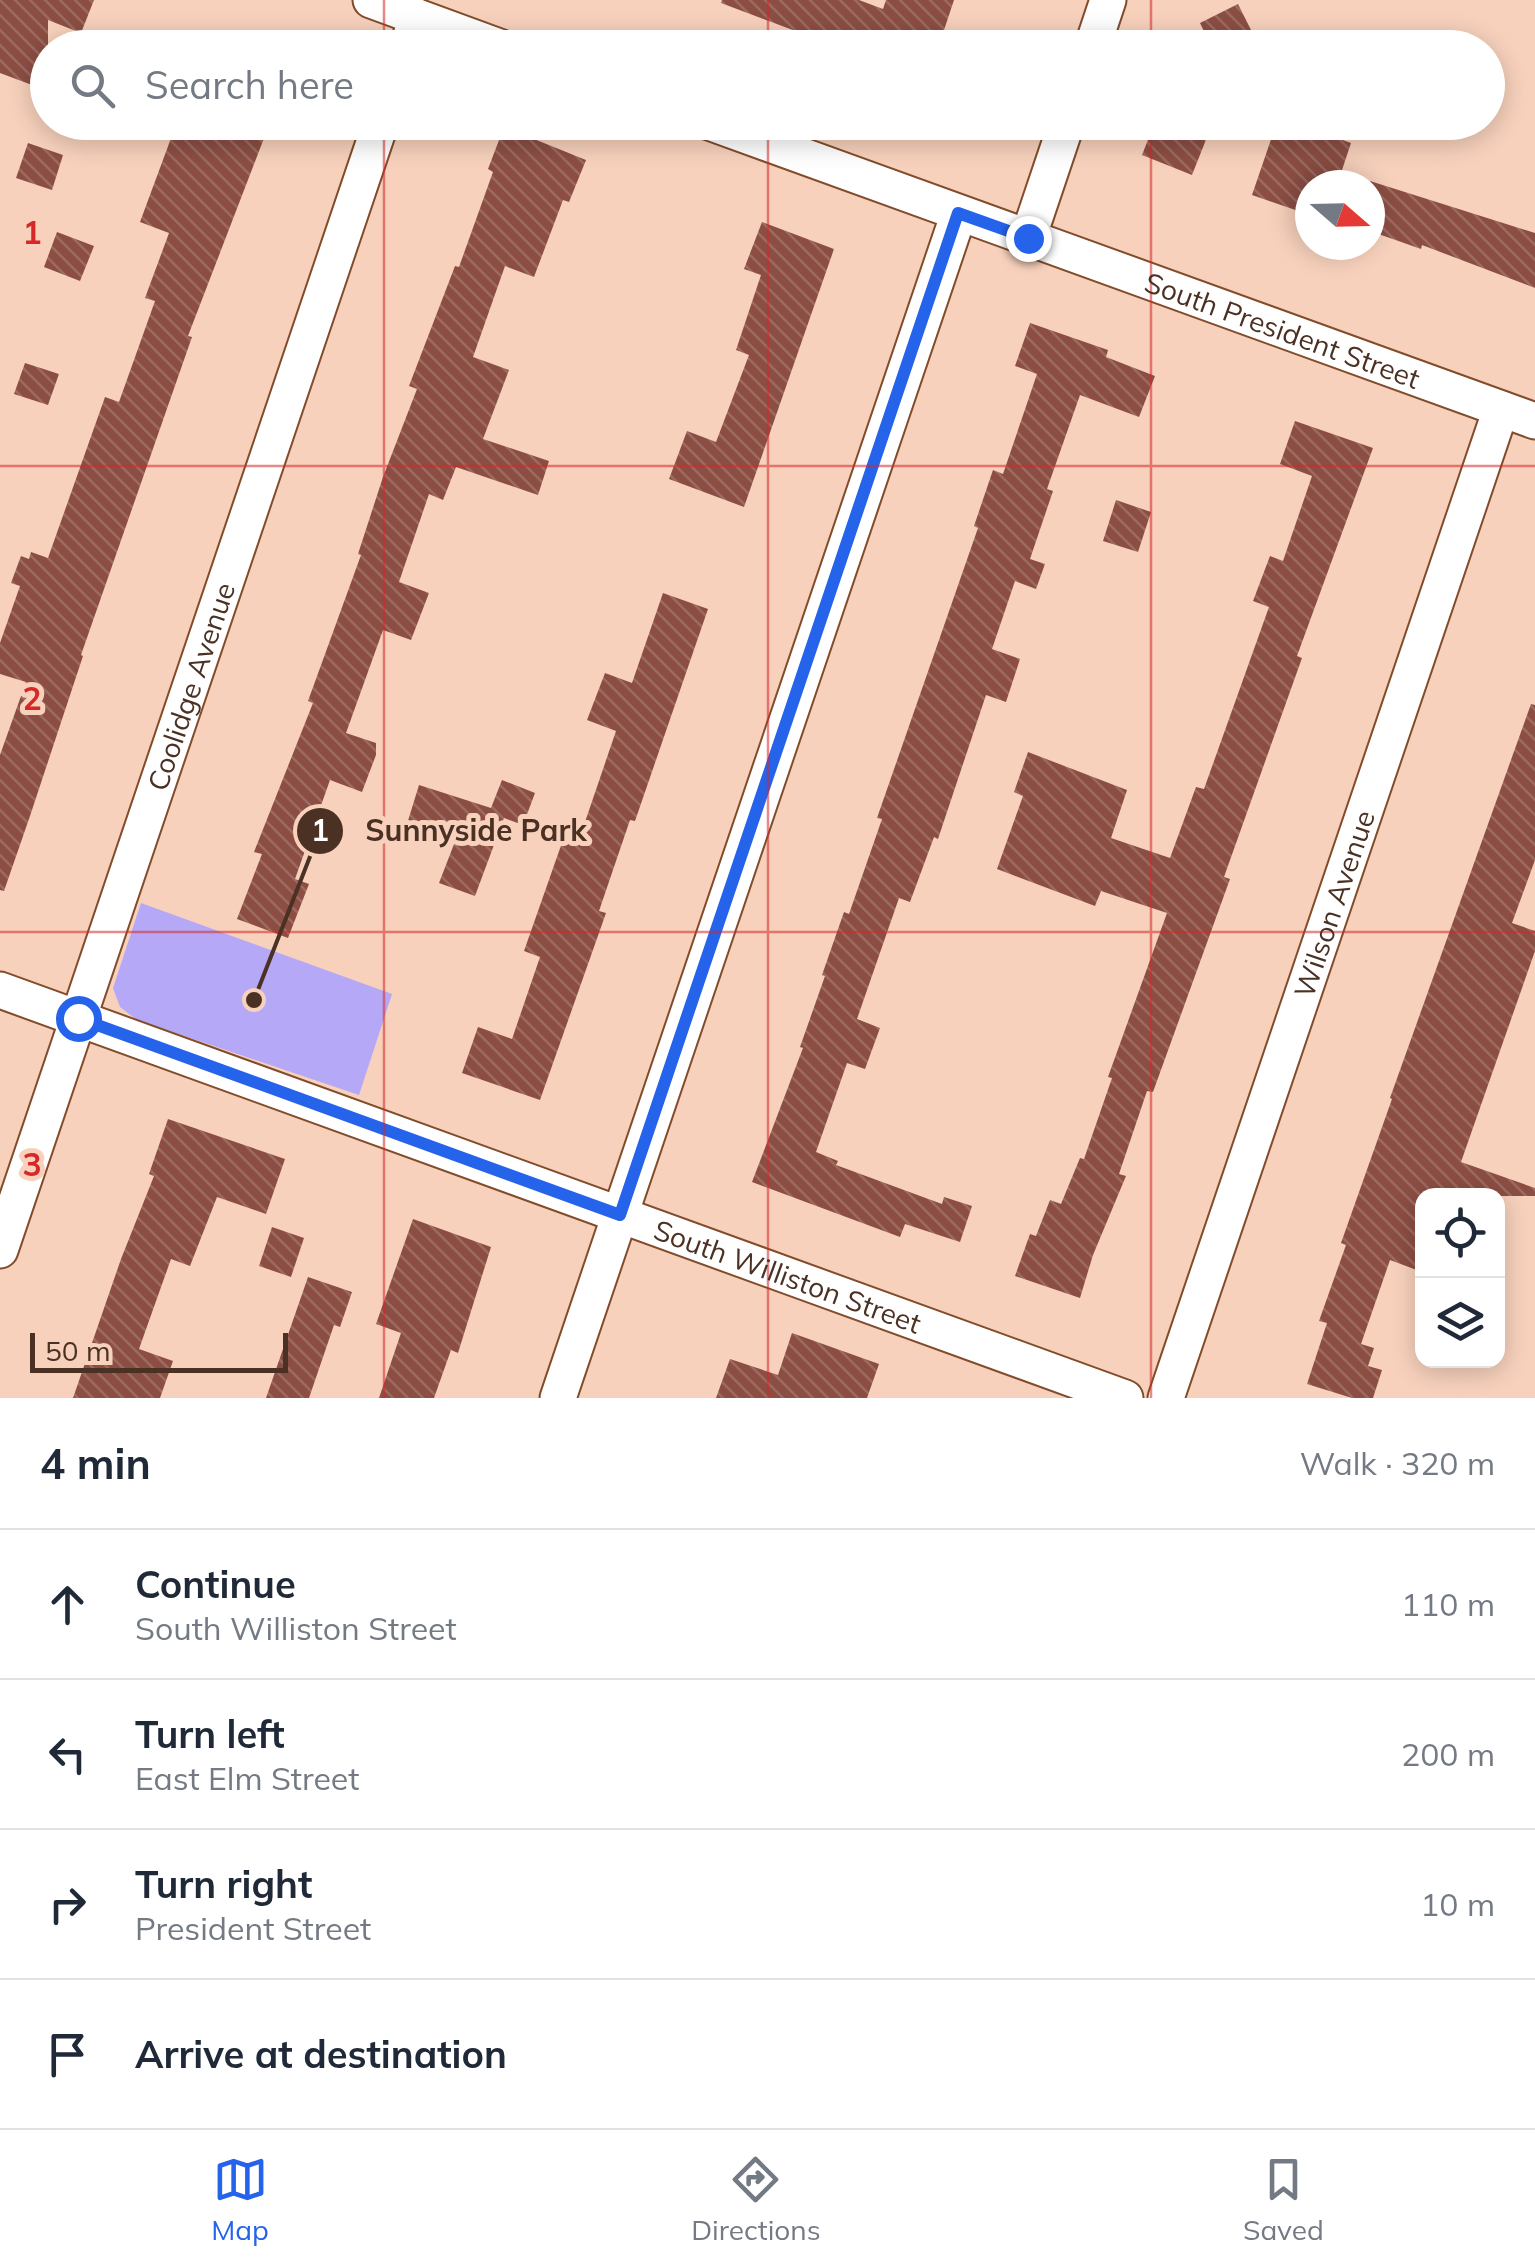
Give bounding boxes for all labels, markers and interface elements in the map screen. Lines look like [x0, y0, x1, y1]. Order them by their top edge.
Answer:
search box [30, 30, 1505, 140]
icon: search [65, 58, 120, 113]
text: Search here [145, 61, 354, 109]
north arrow [1295, 170, 1385, 260]
text: 1 [22, 212, 42, 252]
route end [1006, 216, 1052, 262]
street label: South President Street [1140, 264, 1425, 395]
street label: Coolidge Avenue [139, 578, 242, 795]
text: 2 [22, 678, 42, 718]
callout: Sunnyside Park [295, 801, 607, 861]
street label: Wilson Avenue [1286, 805, 1381, 1002]
text: 1 [311, 811, 329, 849]
text: Sunnyside Park [365, 811, 588, 849]
route start [56, 996, 102, 1042]
text: 3 [22, 1144, 42, 1184]
map controls [1415, 1188, 1505, 1368]
button: locate [1415, 1188, 1505, 1278]
street label: South Williston Street [649, 1211, 926, 1340]
button: layers [1415, 1278, 1505, 1368]
scale bar [30, 1328, 288, 1372]
text: 50 m [45, 1333, 111, 1368]
text: 4 min [40, 1437, 151, 1490]
text: Walk · 320 m [1300, 1443, 1495, 1483]
text: Continue [135, 1560, 296, 1608]
icon: ahead [40, 1577, 95, 1632]
text: 110 m [1401, 1584, 1495, 1624]
text: South Williston Street [135, 1608, 457, 1648]
text: Turn left [135, 1710, 285, 1758]
icon: left [40, 1727, 95, 1782]
text: 200 m [1401, 1734, 1495, 1774]
text: East Elm Street [135, 1758, 359, 1798]
text: Turn right [135, 1860, 312, 1908]
icon: right [40, 1877, 95, 1932]
text: 10 m [1420, 1884, 1495, 1924]
text: President Street [135, 1908, 371, 1948]
icon: arrive [40, 2027, 95, 2082]
text: Arrive at destination [135, 2030, 507, 2078]
tab: Map [211, 2152, 269, 2247]
tab: Directions [691, 2152, 821, 2247]
tab: Saved [1243, 2152, 1324, 2247]

